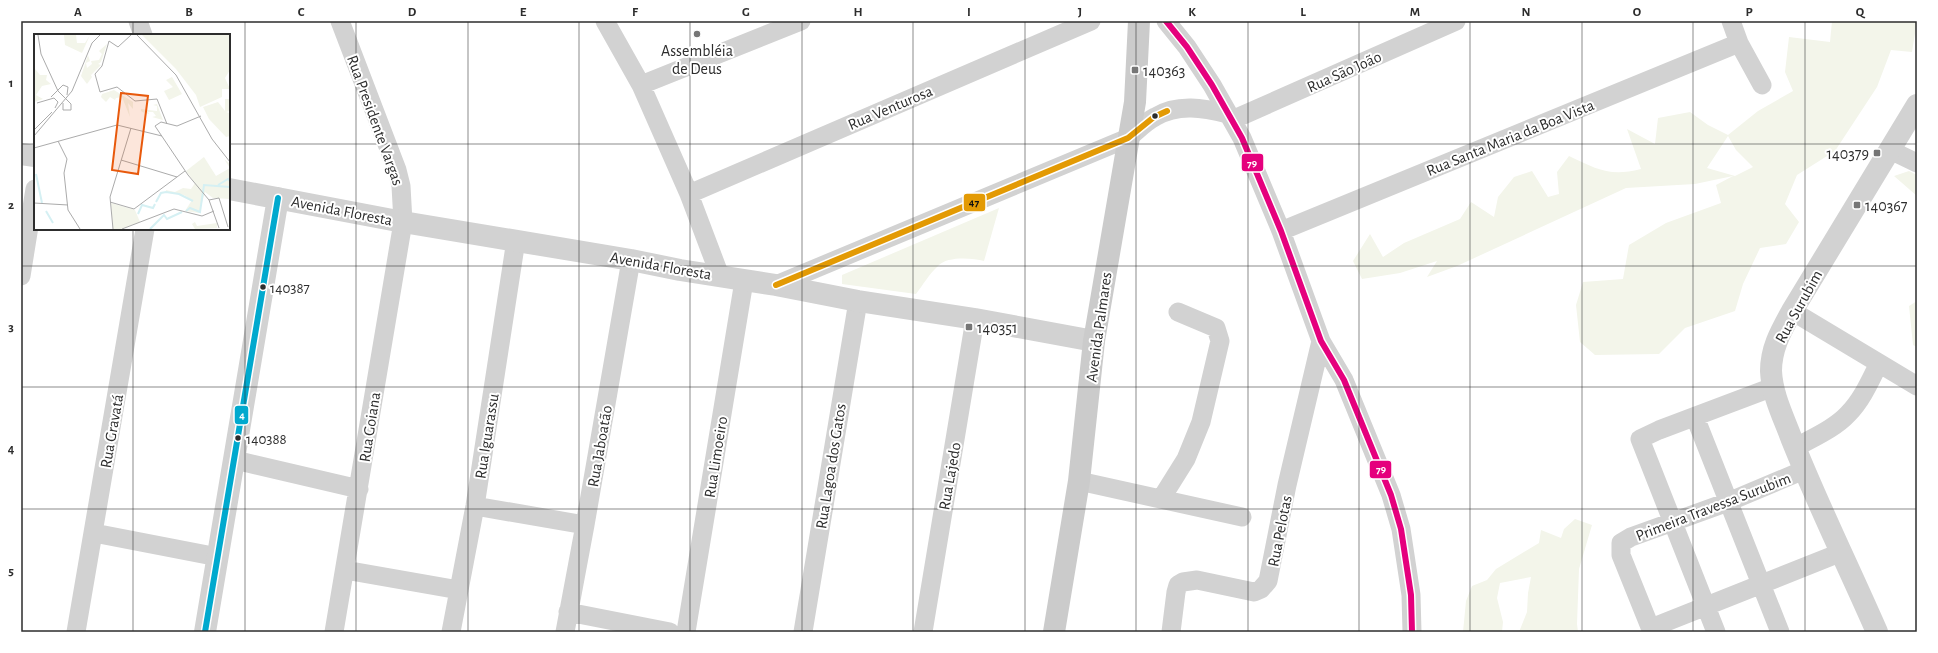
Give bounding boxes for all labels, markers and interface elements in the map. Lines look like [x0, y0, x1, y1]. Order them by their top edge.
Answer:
text: A [74, 6, 82, 19]
text: B [185, 6, 193, 19]
text: C [298, 6, 305, 19]
text: D [408, 6, 417, 19]
text: E [520, 6, 527, 19]
text: F [632, 6, 639, 19]
text: G [742, 6, 750, 19]
text: H [853, 6, 863, 19]
text: I [967, 6, 971, 19]
text: J [1078, 6, 1082, 19]
text: K [1188, 6, 1196, 19]
text: L [1300, 6, 1306, 19]
text: M [1410, 6, 1420, 19]
text: N [1521, 6, 1531, 19]
text: O [1633, 6, 1642, 19]
text: P [1745, 6, 1753, 19]
text: Q [1856, 6, 1866, 19]
marker: Assembléia de Deus [692, 29, 702, 39]
inset map [34, 34, 230, 230]
place label: Assembléia de Deus [661, 43, 733, 77]
street label: Rua São João [1305, 48, 1384, 95]
street label: Rua Presidente Vargas [344, 53, 406, 188]
place label: 140363 [1143, 63, 1185, 79]
marker: 140363 [1130, 65, 1140, 75]
text: 1 [9, 77, 13, 90]
street label: Rua Venturosa [846, 83, 935, 133]
street label: Rua Santa Maria da Boa Vista [1424, 97, 1597, 179]
unlabelled marker [1150, 111, 1160, 121]
place label: 140379 [1827, 146, 1869, 162]
marker: 140379 [1872, 148, 1882, 158]
line badge: 79 [1241, 153, 1264, 172]
text: 79 [1247, 158, 1257, 169]
street label: Avenida Floresta [290, 193, 394, 229]
line badge: 47 [963, 193, 986, 212]
text: 47 [969, 197, 979, 208]
place label: 140367 [1865, 198, 1908, 214]
text: 2 [8, 199, 14, 212]
marker: 140367 [1852, 200, 1862, 210]
street label: Avenida Floresta [609, 249, 713, 283]
street label: Rua Surubim [1772, 267, 1825, 346]
street label: Avenida Palmares [1083, 271, 1115, 383]
place label: 140387 [270, 281, 310, 296]
marker: 140387 [258, 282, 268, 292]
place label: 140351 [977, 320, 1017, 336]
text: 3 [8, 321, 14, 334]
marker: 140351 [964, 322, 974, 332]
street label: Rua Goiana [357, 391, 383, 463]
street label: Rua Iguarassu [472, 392, 502, 480]
street label: Rua Gravatá [98, 393, 126, 469]
street label: Rua Lagoa dos Gatos [813, 402, 849, 530]
street label: Rua Jaboatão [585, 404, 615, 488]
line badge: 4 [234, 405, 249, 425]
text: 4 [239, 410, 245, 421]
street label: Rua Limoeiro [702, 415, 730, 499]
place label: 140388 [246, 432, 287, 447]
marker: 140388 [233, 433, 243, 443]
street label: Rua Lajedo [936, 441, 965, 511]
text: 4 [8, 443, 15, 456]
line badge: 79 [1369, 460, 1392, 479]
text: 79 [1376, 464, 1386, 475]
street label: Primeira Travessa Surubim [1634, 470, 1793, 544]
street label: Rua Pelotas [1265, 494, 1295, 568]
text: 5 [8, 565, 14, 578]

